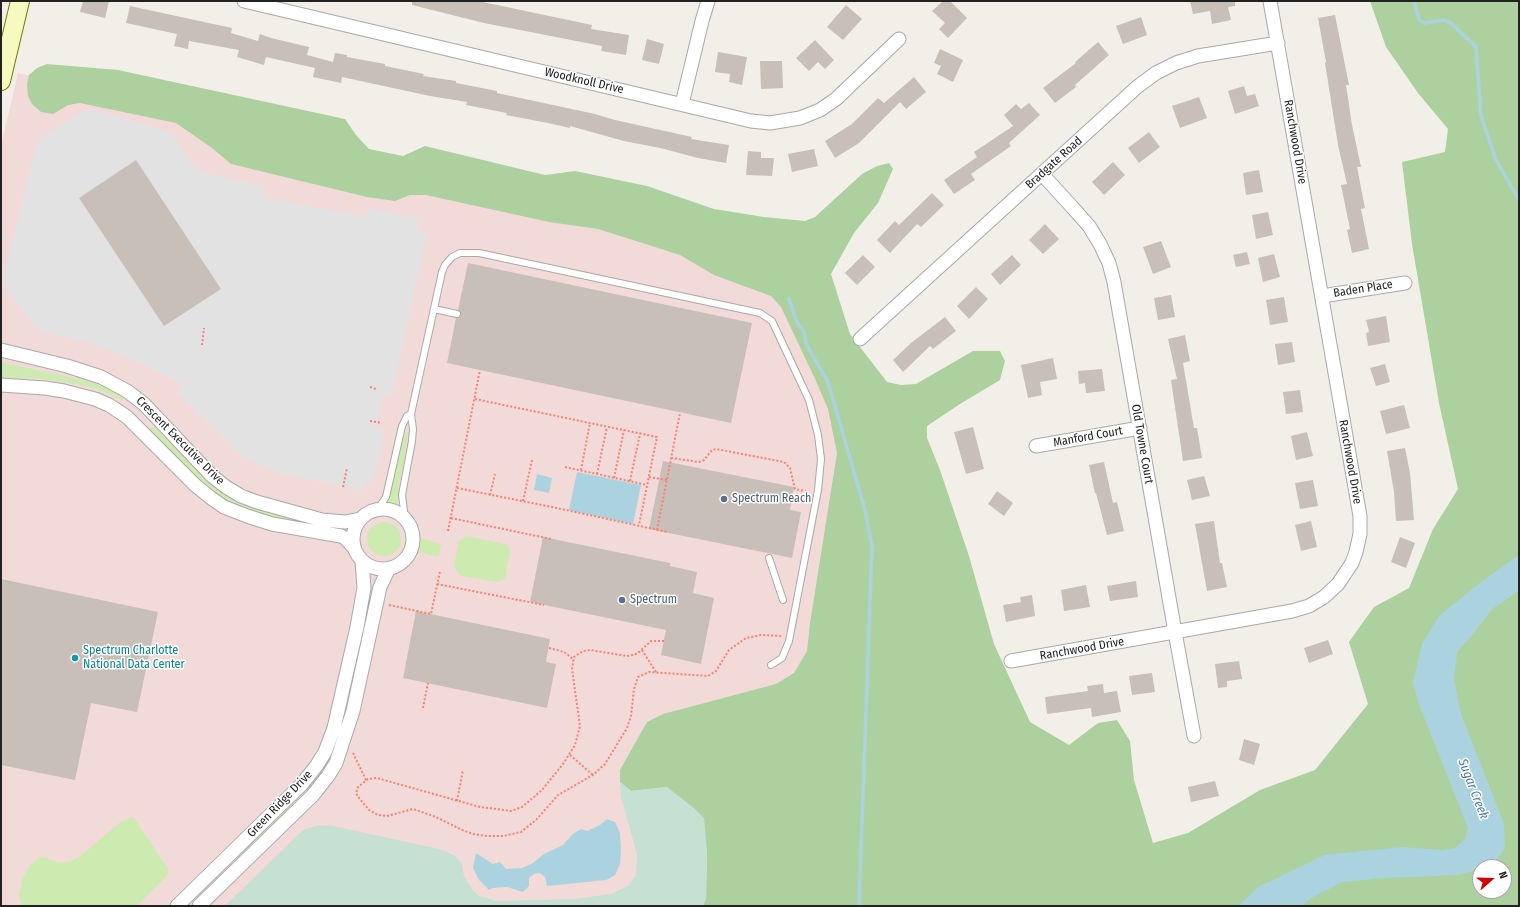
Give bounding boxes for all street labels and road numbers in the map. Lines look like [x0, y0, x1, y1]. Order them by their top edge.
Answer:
street label: Woodknoll Drive [543, 65, 625, 97]
street label: Ranchwood Drive [1281, 99, 1309, 185]
street label: Bradgate Road [1023, 134, 1085, 192]
street label: Baden Place [1332, 277, 1394, 301]
street label: Crescent Executive Drive [133, 394, 227, 488]
street label: Old Towne Court [1128, 403, 1156, 485]
street label: Ranchwood Drive [1336, 419, 1364, 505]
street label: Manford Court [1052, 424, 1124, 450]
street label: Ranchwood Drive [1039, 635, 1125, 663]
street label: Green Ridge Drive [244, 768, 316, 840]

